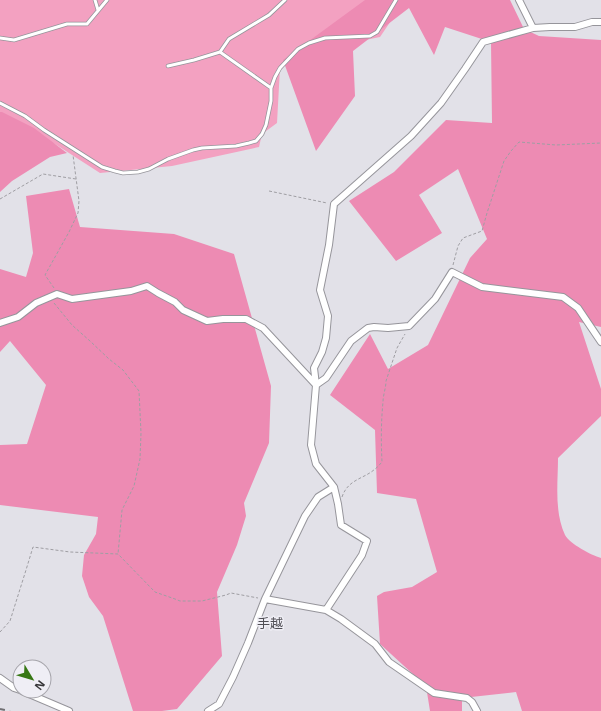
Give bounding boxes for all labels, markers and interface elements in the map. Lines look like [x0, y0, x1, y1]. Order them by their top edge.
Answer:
district label: 手越 [257, 614, 283, 632]
north arrow [12, 659, 52, 699]
text: N [32, 677, 49, 694]

